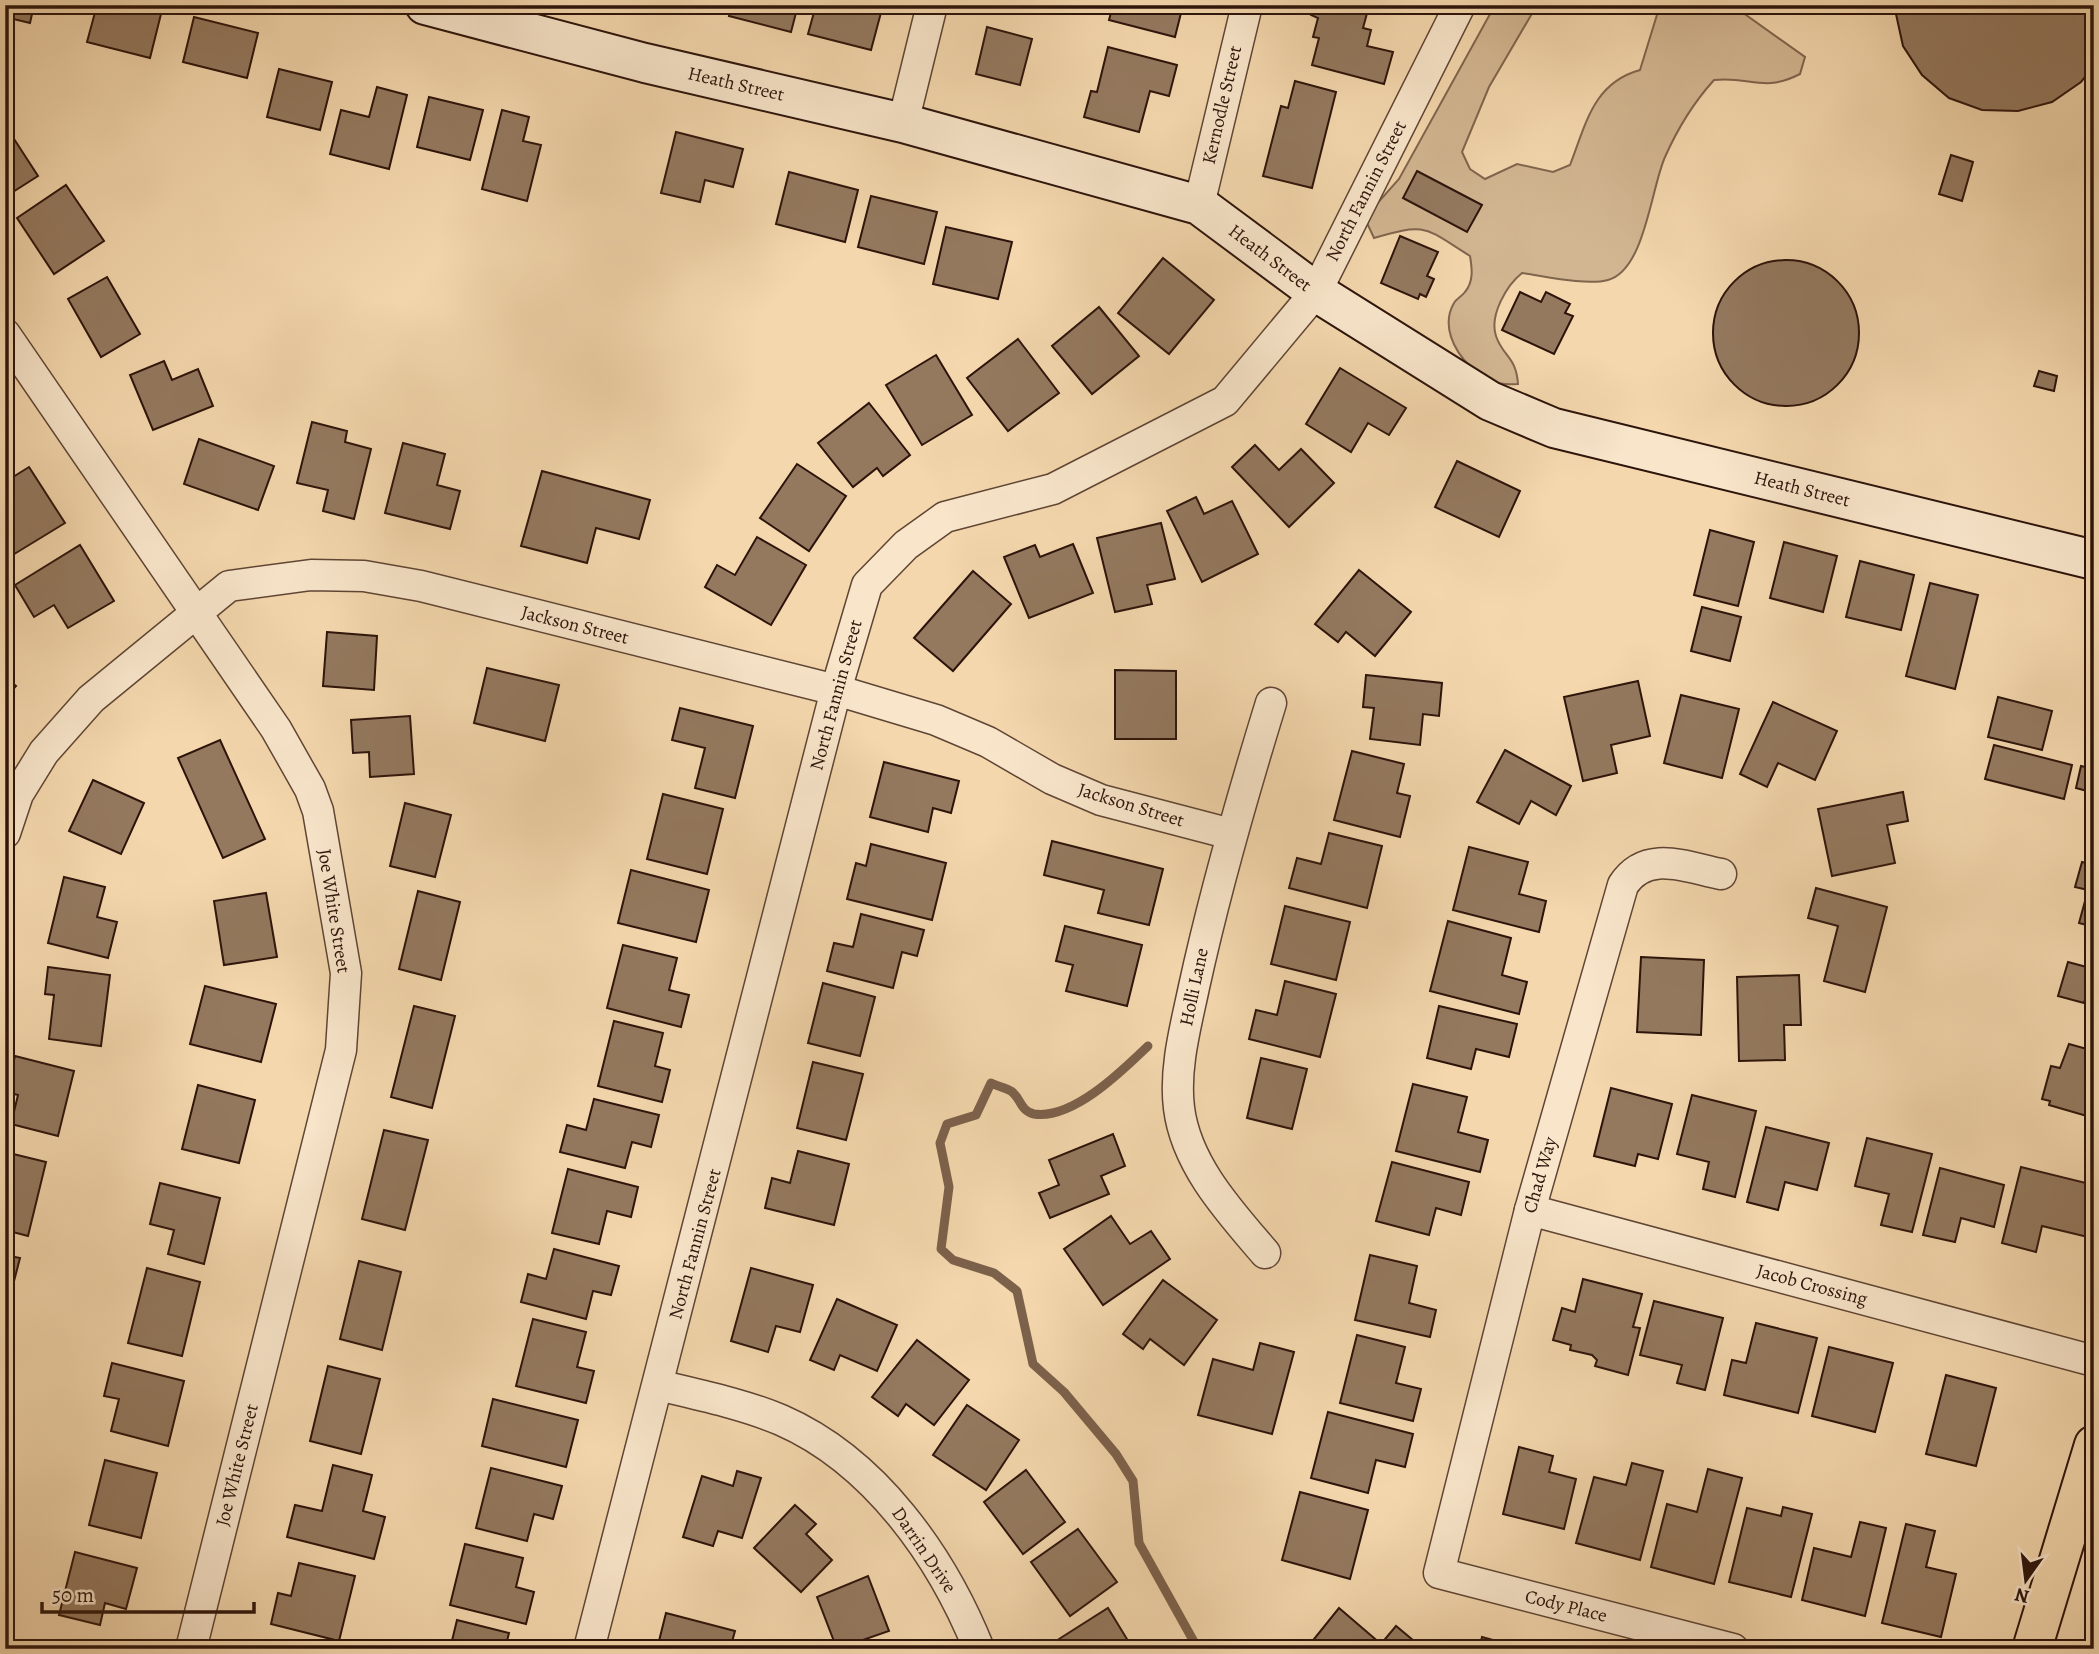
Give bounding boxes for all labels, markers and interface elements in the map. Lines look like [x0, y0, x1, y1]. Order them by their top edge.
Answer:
street label: Kernodle Street [1196, 43, 1248, 167]
street label: Heath Street [685, 60, 787, 108]
street label: North Fannin Street [1319, 116, 1413, 266]
street label: Heath Street [1223, 218, 1317, 298]
street label: Heath Street [1751, 465, 1853, 513]
street label: Jackson Street [518, 599, 632, 651]
street label: North Fannin Street [803, 617, 869, 773]
street label: Jackson Street [1075, 776, 1187, 834]
street label: Joe White Street [311, 847, 357, 975]
street label: Holli Lane [1173, 946, 1215, 1028]
street label: Chad Way [1517, 1133, 1563, 1216]
street label: North Fannin Street [662, 1166, 728, 1322]
street label: Jacob Crossing [1754, 1258, 1871, 1312]
street label: Joe White Street [209, 1401, 265, 1529]
street label: Darrin Drive [886, 1502, 962, 1598]
north arrow [1990, 1546, 2060, 1616]
scale bar [42, 1570, 254, 1614]
text: 50 m [52, 1581, 94, 1609]
text: N [2012, 1581, 2032, 1610]
street label: Cody Place [1522, 1583, 1610, 1629]

